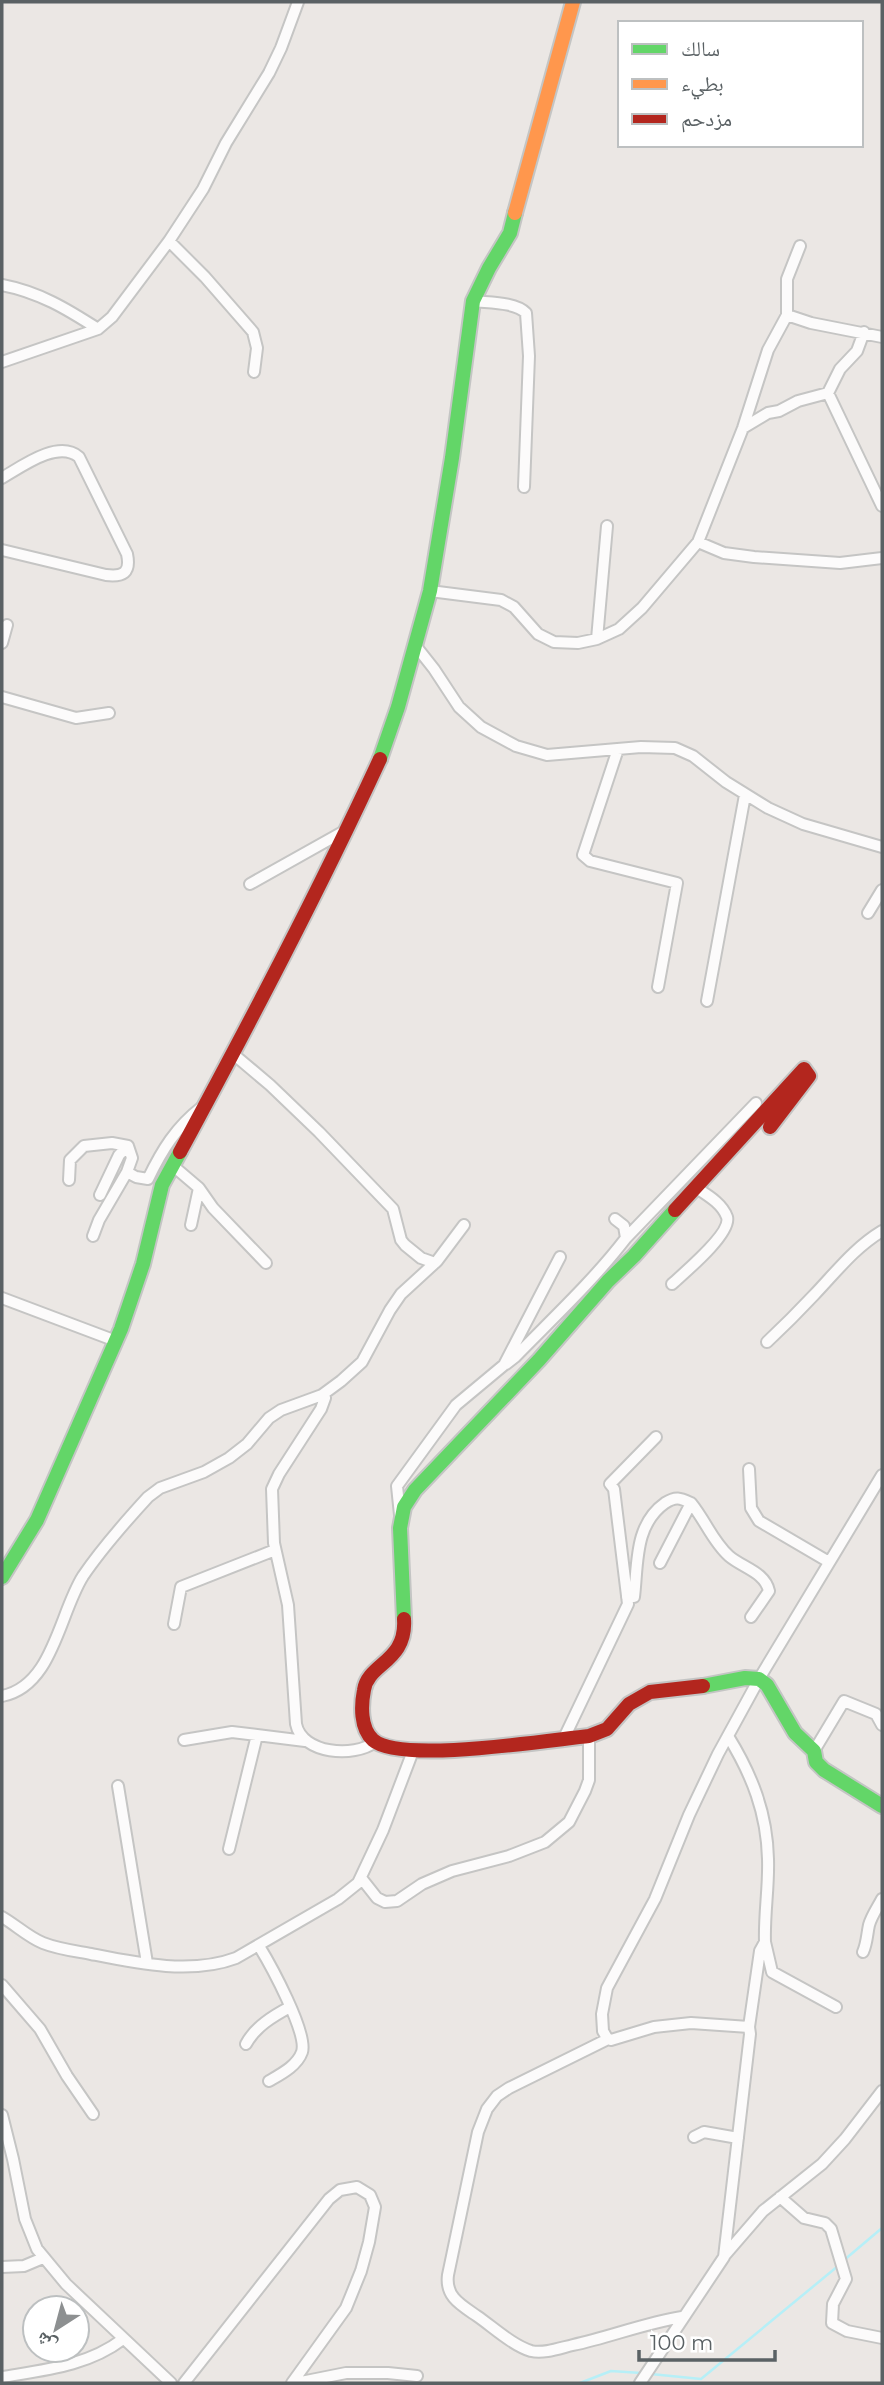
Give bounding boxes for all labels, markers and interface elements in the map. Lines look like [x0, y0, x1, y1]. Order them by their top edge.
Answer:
legend [618, 21, 863, 147]
text: سالك [681, 36, 720, 61]
text: بطيء [681, 71, 724, 100]
text: مزدحم [681, 106, 732, 133]
north arrow [21, 2294, 91, 2364]
scale bar [639, 2318, 776, 2362]
text: ش [31, 2327, 61, 2358]
text: 100 m [650, 2330, 713, 2355]

